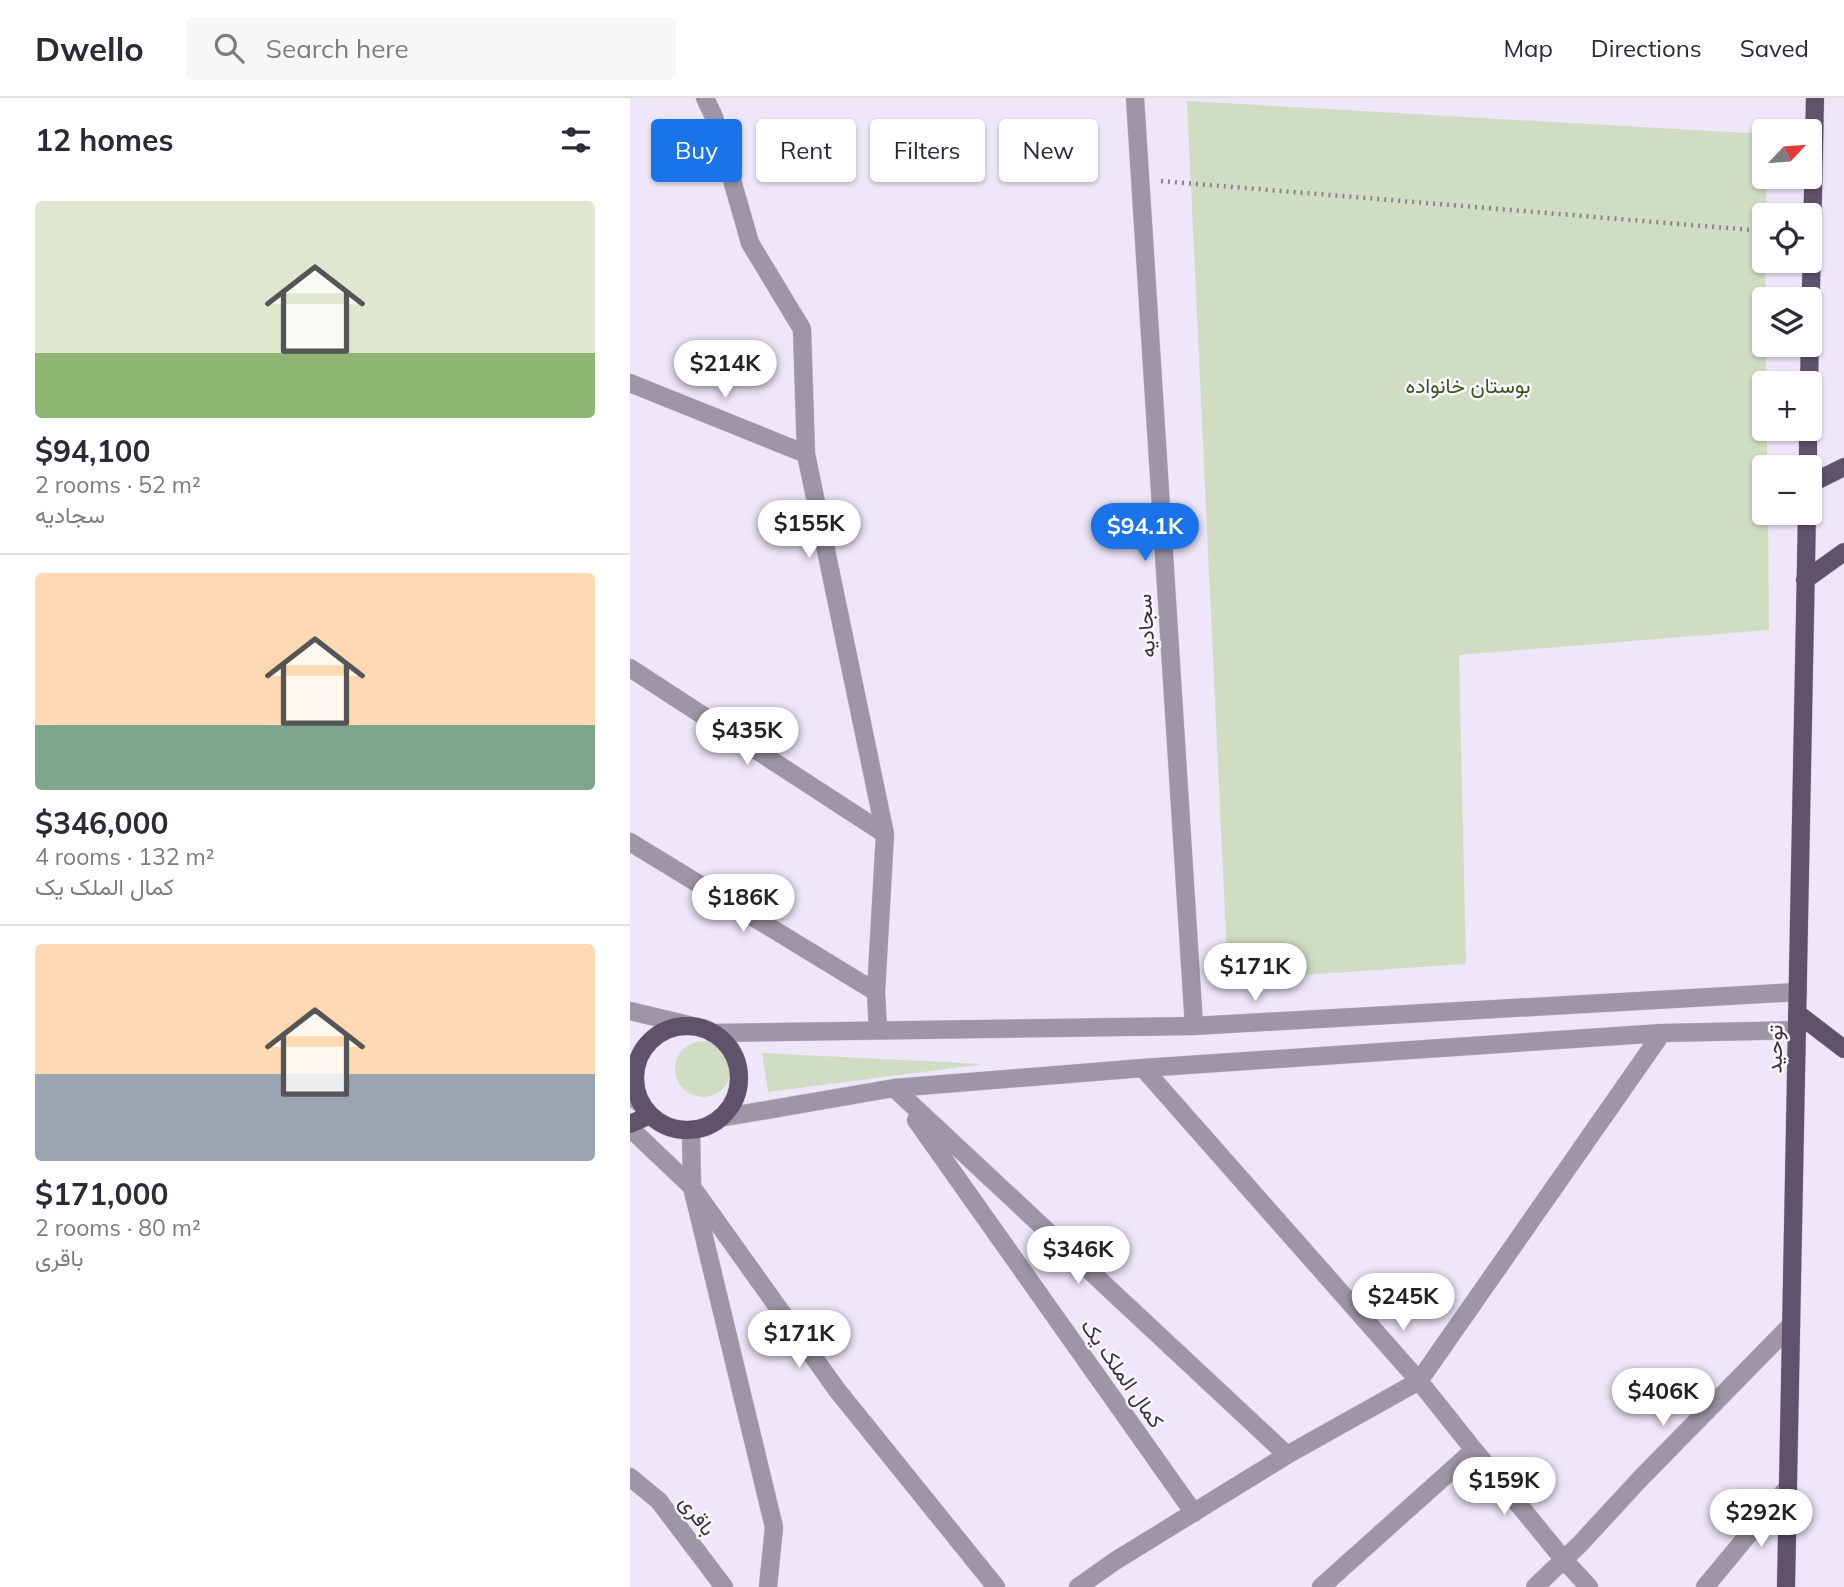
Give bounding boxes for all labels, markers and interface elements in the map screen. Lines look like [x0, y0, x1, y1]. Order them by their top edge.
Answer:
search box [186, 17, 676, 80]
text: Dwello [35, 28, 144, 69]
icon: search [210, 29, 248, 67]
text: Search here [266, 32, 409, 65]
text: Map [1503, 33, 1553, 63]
text: Directions [1591, 33, 1702, 63]
text: Saved [1740, 33, 1809, 63]
chip: Buy [651, 119, 742, 182]
chip: Rent [756, 119, 856, 182]
chip: Filters [870, 119, 985, 182]
chip: New [999, 119, 1098, 182]
north arrow [1752, 119, 1822, 189]
map controls [1752, 119, 1822, 525]
text: 12 homes [35, 121, 174, 159]
icon: filters [557, 121, 595, 159]
button: locate [1752, 203, 1822, 273]
icon: home [252, 246, 378, 372]
button: layers [1752, 287, 1822, 357]
pin: $214K [676, 341, 774, 400]
text: $214K [690, 348, 760, 377]
button: + [1752, 371, 1822, 441]
park label: بوستان خانواده [1406, 372, 1530, 399]
text: $94,100 [35, 432, 150, 470]
button: − [1752, 455, 1822, 525]
text: 2 rooms · 52 m² [35, 470, 201, 499]
text: سجادیه [35, 500, 105, 529]
pin: $155K [760, 500, 858, 560]
pin: $94.1K [1088, 504, 1202, 563]
text: $155K [774, 508, 844, 537]
text: $94.1K [1107, 511, 1183, 540]
street label: سجادیه [1130, 593, 1160, 659]
icon: home [252, 618, 378, 744]
pin: $435K [698, 708, 796, 767]
text: $435K [712, 715, 782, 744]
text: $346,000 [35, 804, 168, 842]
text: 4 rooms · 132 m² [35, 842, 215, 871]
text: کمال الملک یک [35, 872, 174, 901]
pin: $186K [694, 874, 792, 934]
text: $186K [708, 882, 778, 911]
pin: $171K [1206, 944, 1304, 1003]
text: $171K [1220, 951, 1290, 980]
icon: home [252, 989, 378, 1115]
street label: توحید [1761, 1024, 1788, 1074]
text: $171,000 [35, 1175, 168, 1213]
text: 2 rooms · 80 m² [35, 1213, 201, 1242]
pin: $346K [1029, 1226, 1127, 1286]
text: $346K [1043, 1234, 1113, 1263]
text: باقری [35, 1243, 83, 1272]
pin: $245K [1354, 1274, 1452, 1333]
text: $245K [1368, 1281, 1438, 1310]
pin: $171K [750, 1310, 848, 1370]
street label: کمال الملک یک [1076, 1314, 1170, 1432]
text: $171K [764, 1318, 834, 1347]
pin: $406K [1614, 1368, 1712, 1428]
text: $406K [1628, 1376, 1698, 1405]
pin: $159K [1455, 1458, 1553, 1517]
text: $159K [1469, 1465, 1539, 1494]
street label: باقری [674, 1490, 722, 1541]
pin: $292K [1712, 1490, 1810, 1549]
text: $292K [1726, 1497, 1796, 1526]

